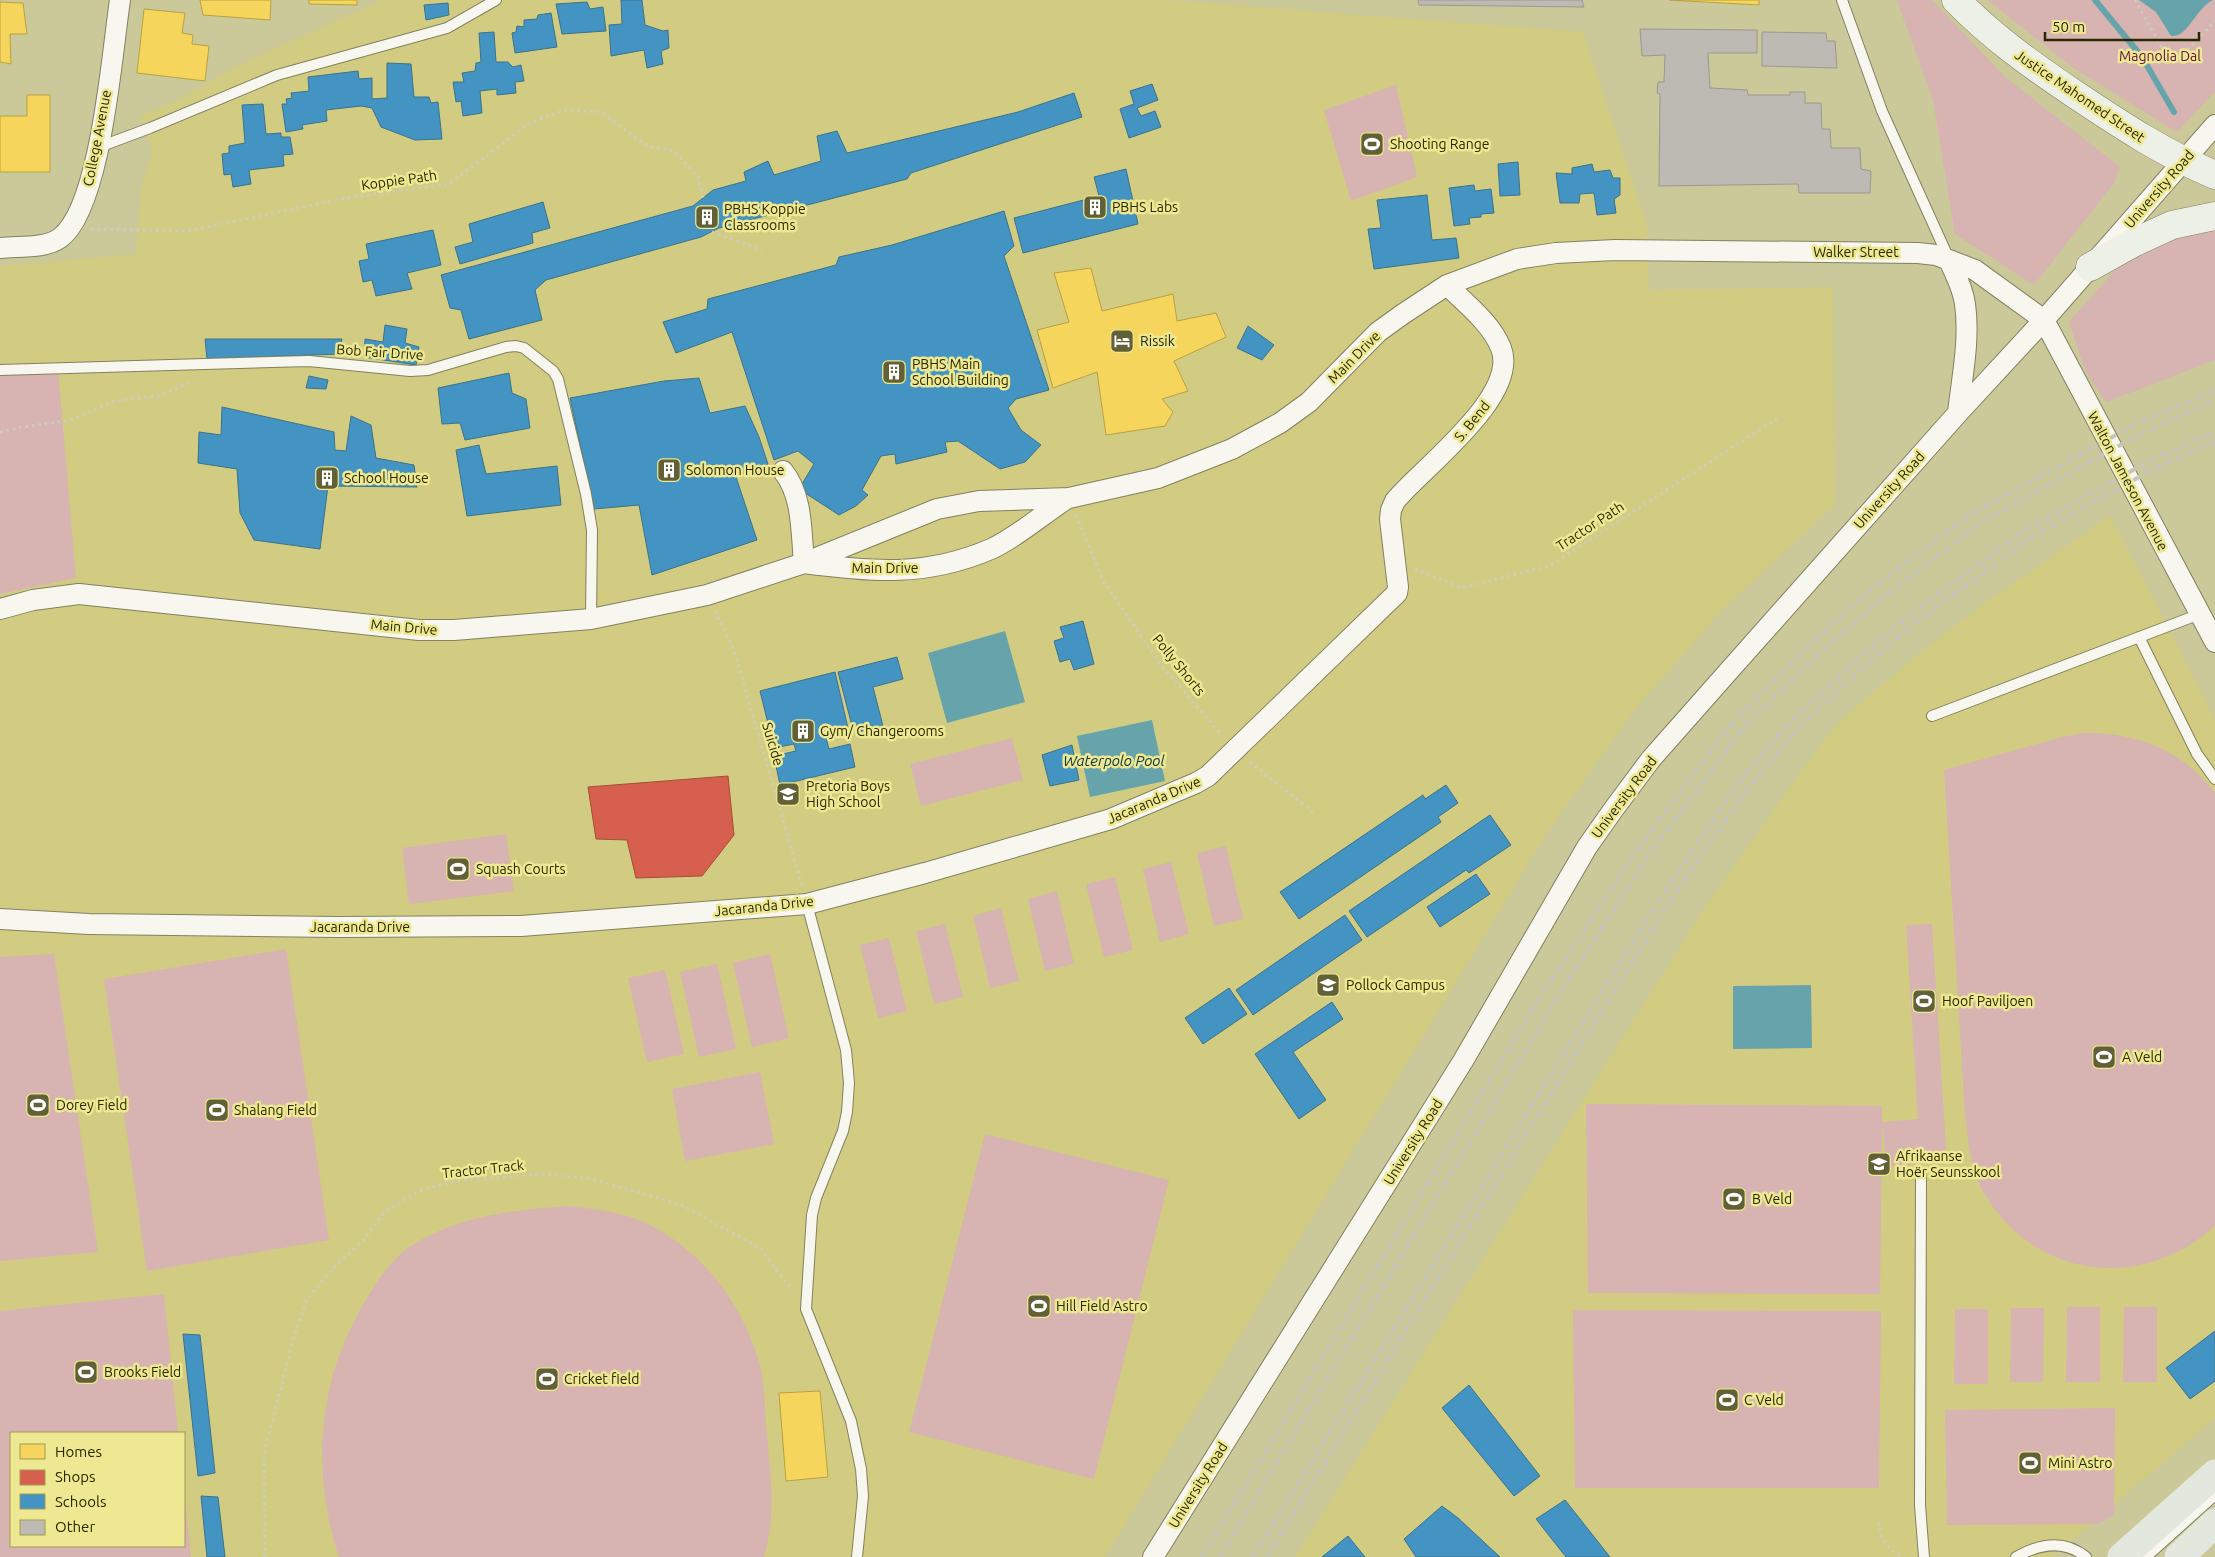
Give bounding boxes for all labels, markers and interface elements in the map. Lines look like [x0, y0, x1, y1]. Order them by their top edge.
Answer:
scale bar [2045, 10, 2199, 42]
text: 50 m [2052, 18, 2085, 35]
street label: Justice Mahomed Street [2012, 47, 2148, 146]
park label: Magnolia Dal [2119, 48, 2201, 64]
street label: College Avenue [80, 88, 114, 188]
sports icon: Shooting Range [1359, 131, 1385, 157]
place label: Shooting Range [1390, 136, 1490, 152]
street label: University Road [2121, 147, 2197, 231]
street label: Koppie Path [360, 167, 438, 193]
building icon: PBHS Labs [1082, 194, 1108, 220]
place label: PBHS Labs [1112, 199, 1178, 215]
place label: PBHS Koppie Classrooms [724, 201, 806, 233]
building icon: PBHS Koppie Classrooms [694, 204, 720, 230]
street label: Walker Street [1813, 244, 1899, 260]
hotel icon: Rissik [1109, 328, 1135, 354]
street label: Main Drive [1325, 328, 1383, 386]
place label: Rissik [1140, 333, 1175, 349]
street label: Bob Fair Drive [336, 341, 424, 363]
place label: PBHS Main School Building [912, 356, 1009, 388]
building icon: PBHS Main School Building [881, 359, 907, 385]
street label: S. Bend [1451, 398, 1493, 444]
street label: Walton Jameson Avenue [2085, 409, 2171, 553]
street label: University Road [1850, 448, 1928, 532]
building icon: Solomon House [656, 457, 682, 483]
place label: Solomon House [686, 462, 785, 478]
building icon: School House [314, 465, 340, 491]
place label: School House [344, 470, 429, 486]
street label: Tractor Path [1553, 498, 1627, 554]
street label: Main Drive [851, 560, 919, 576]
street label: Main Drive [370, 616, 438, 638]
street label: Polly Shorts [1149, 631, 1209, 699]
building icon: Gym/ Changerooms [790, 718, 816, 744]
street label: Suicide [759, 720, 787, 768]
place label: Gym/ Changerooms [820, 723, 944, 739]
water label: Waterpolo Pool [1063, 752, 1165, 769]
street label: University Road [1588, 753, 1660, 841]
street label: Jacaranda Drive [1105, 773, 1203, 827]
place label: Pretoria Boys High School [806, 778, 890, 810]
school or university icon: Pretoria Boys High School [775, 781, 801, 807]
sports icon: Squash Courts [445, 856, 471, 882]
place label: Squash Courts [476, 861, 566, 877]
street label: Jacaranda Drive [713, 893, 815, 919]
street label: Jacaranda Drive [310, 919, 410, 935]
school or university icon: Pollock Campus [1315, 972, 1341, 998]
place label: Pollock Campus [1346, 977, 1445, 993]
sports icon: Hoof Paviljoen [1911, 988, 1937, 1014]
place label: Hoof Paviljoen [1942, 993, 2033, 1009]
sports icon: A Veld [2091, 1044, 2117, 1070]
place label: A Veld [2122, 1049, 2162, 1065]
sports icon: Dorey Field [25, 1092, 51, 1118]
street label: University Road [1380, 1096, 1446, 1188]
place label: Dorey Field [56, 1097, 127, 1113]
sports icon: Shalang Field [204, 1097, 230, 1123]
place label: Shalang Field [234, 1102, 317, 1118]
place label: Afrikaanse Hoër Seunsskool [1896, 1148, 2001, 1180]
school or university icon: Afrikaanse Hoër Seunsskool [1866, 1151, 1892, 1177]
street label: Tractor Track [441, 1157, 525, 1181]
sports icon: B Veld [1721, 1186, 1747, 1212]
place label: B Veld [1752, 1191, 1792, 1207]
sports icon: Hill Field Astro [1026, 1293, 1052, 1319]
place label: Hill Field Astro [1056, 1298, 1148, 1314]
sports icon: Brooks Field [73, 1359, 99, 1385]
place label: Brooks Field [104, 1364, 181, 1380]
sports icon: Cricket field [534, 1366, 560, 1392]
place label: Cricket field [564, 1371, 639, 1387]
sports icon: C Veld [1714, 1387, 1740, 1413]
place label: C Veld [1744, 1392, 1784, 1408]
legend [10, 1432, 185, 1547]
street label: University Road [1165, 1439, 1231, 1531]
text: Homes [55, 1443, 102, 1460]
sports icon: Mini Astro [2017, 1450, 2043, 1476]
place label: Mini Astro [2048, 1455, 2113, 1471]
text: Shops [55, 1468, 96, 1485]
text: Schools [55, 1493, 106, 1510]
text: Other [55, 1518, 95, 1535]

